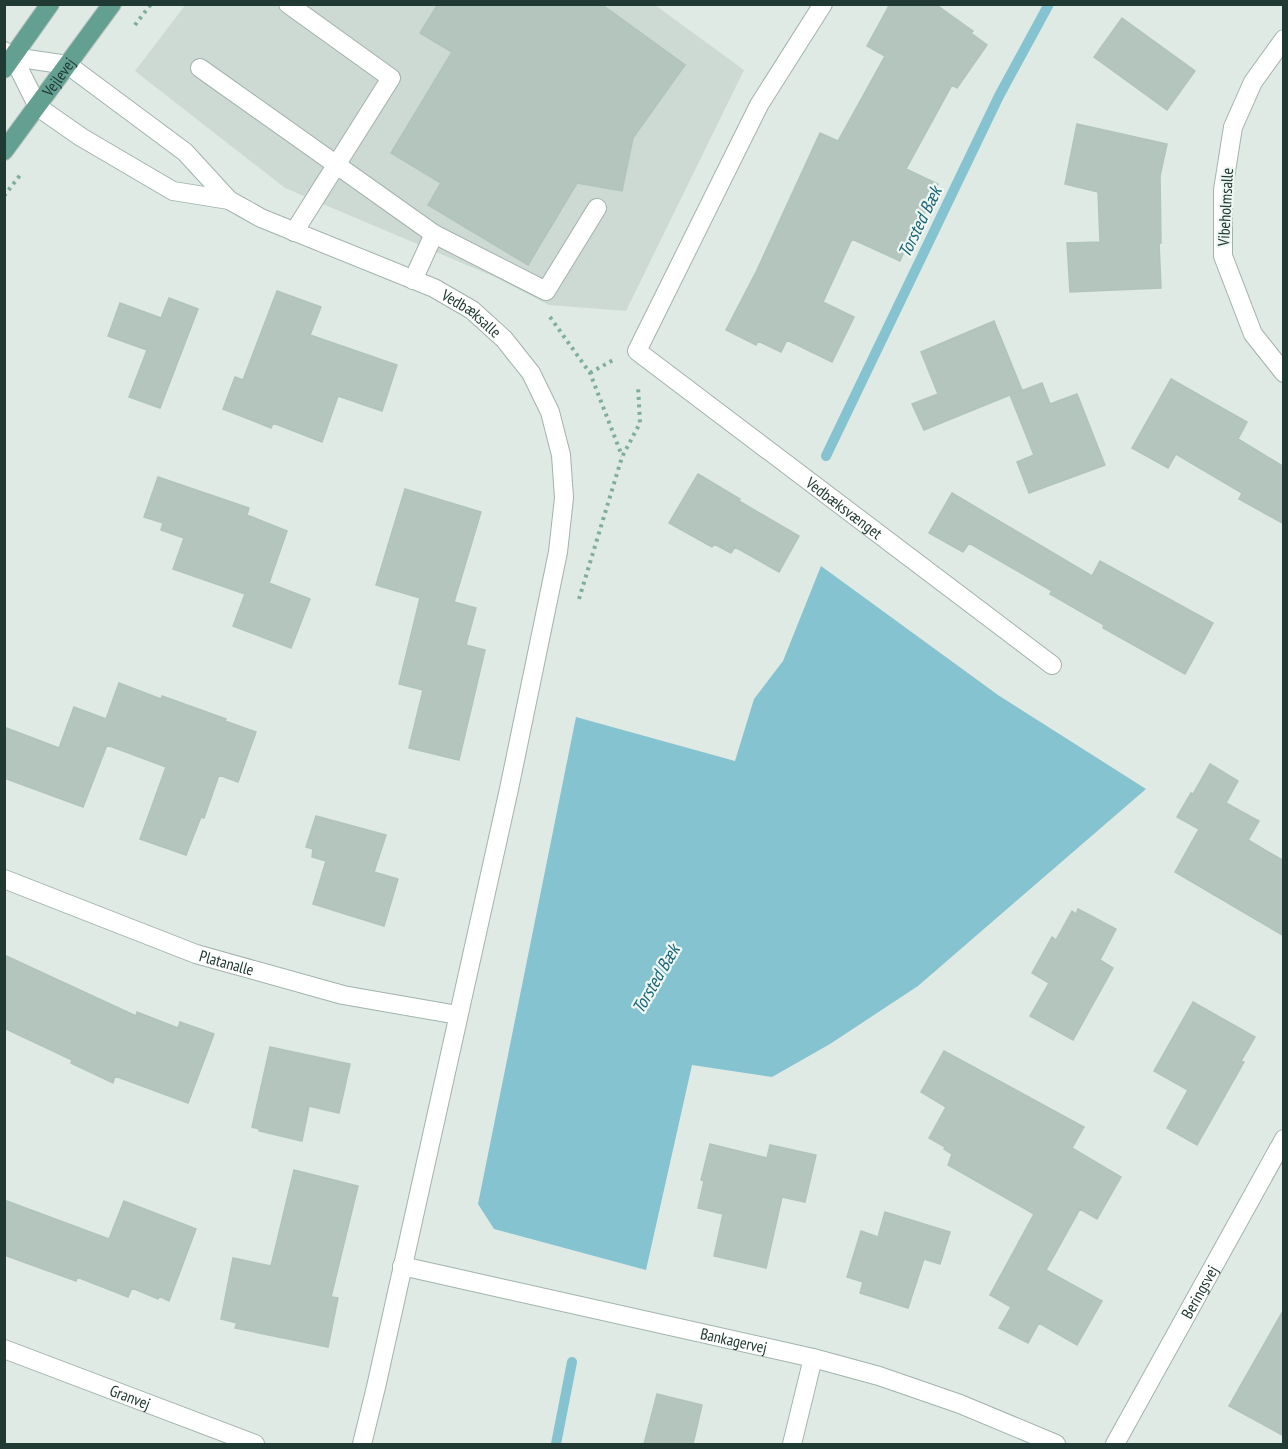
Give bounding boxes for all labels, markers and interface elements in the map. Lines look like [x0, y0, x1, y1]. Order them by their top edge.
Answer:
street label: Vejlevej [37, 54, 79, 101]
street label: Vibeholmsalle [1213, 167, 1237, 248]
water label: Torsted Bæk [893, 181, 947, 261]
street label: Vedbæksalle [437, 284, 506, 342]
street label: Vedbæksvænget [801, 472, 887, 543]
water label: Torsted Bæk [627, 938, 685, 1017]
street label: Platanalle [197, 945, 256, 980]
street label: Beringsvej [1177, 1262, 1222, 1322]
street label: Bankagervej [699, 1323, 769, 1357]
street label: Granvej [107, 1380, 153, 1414]

